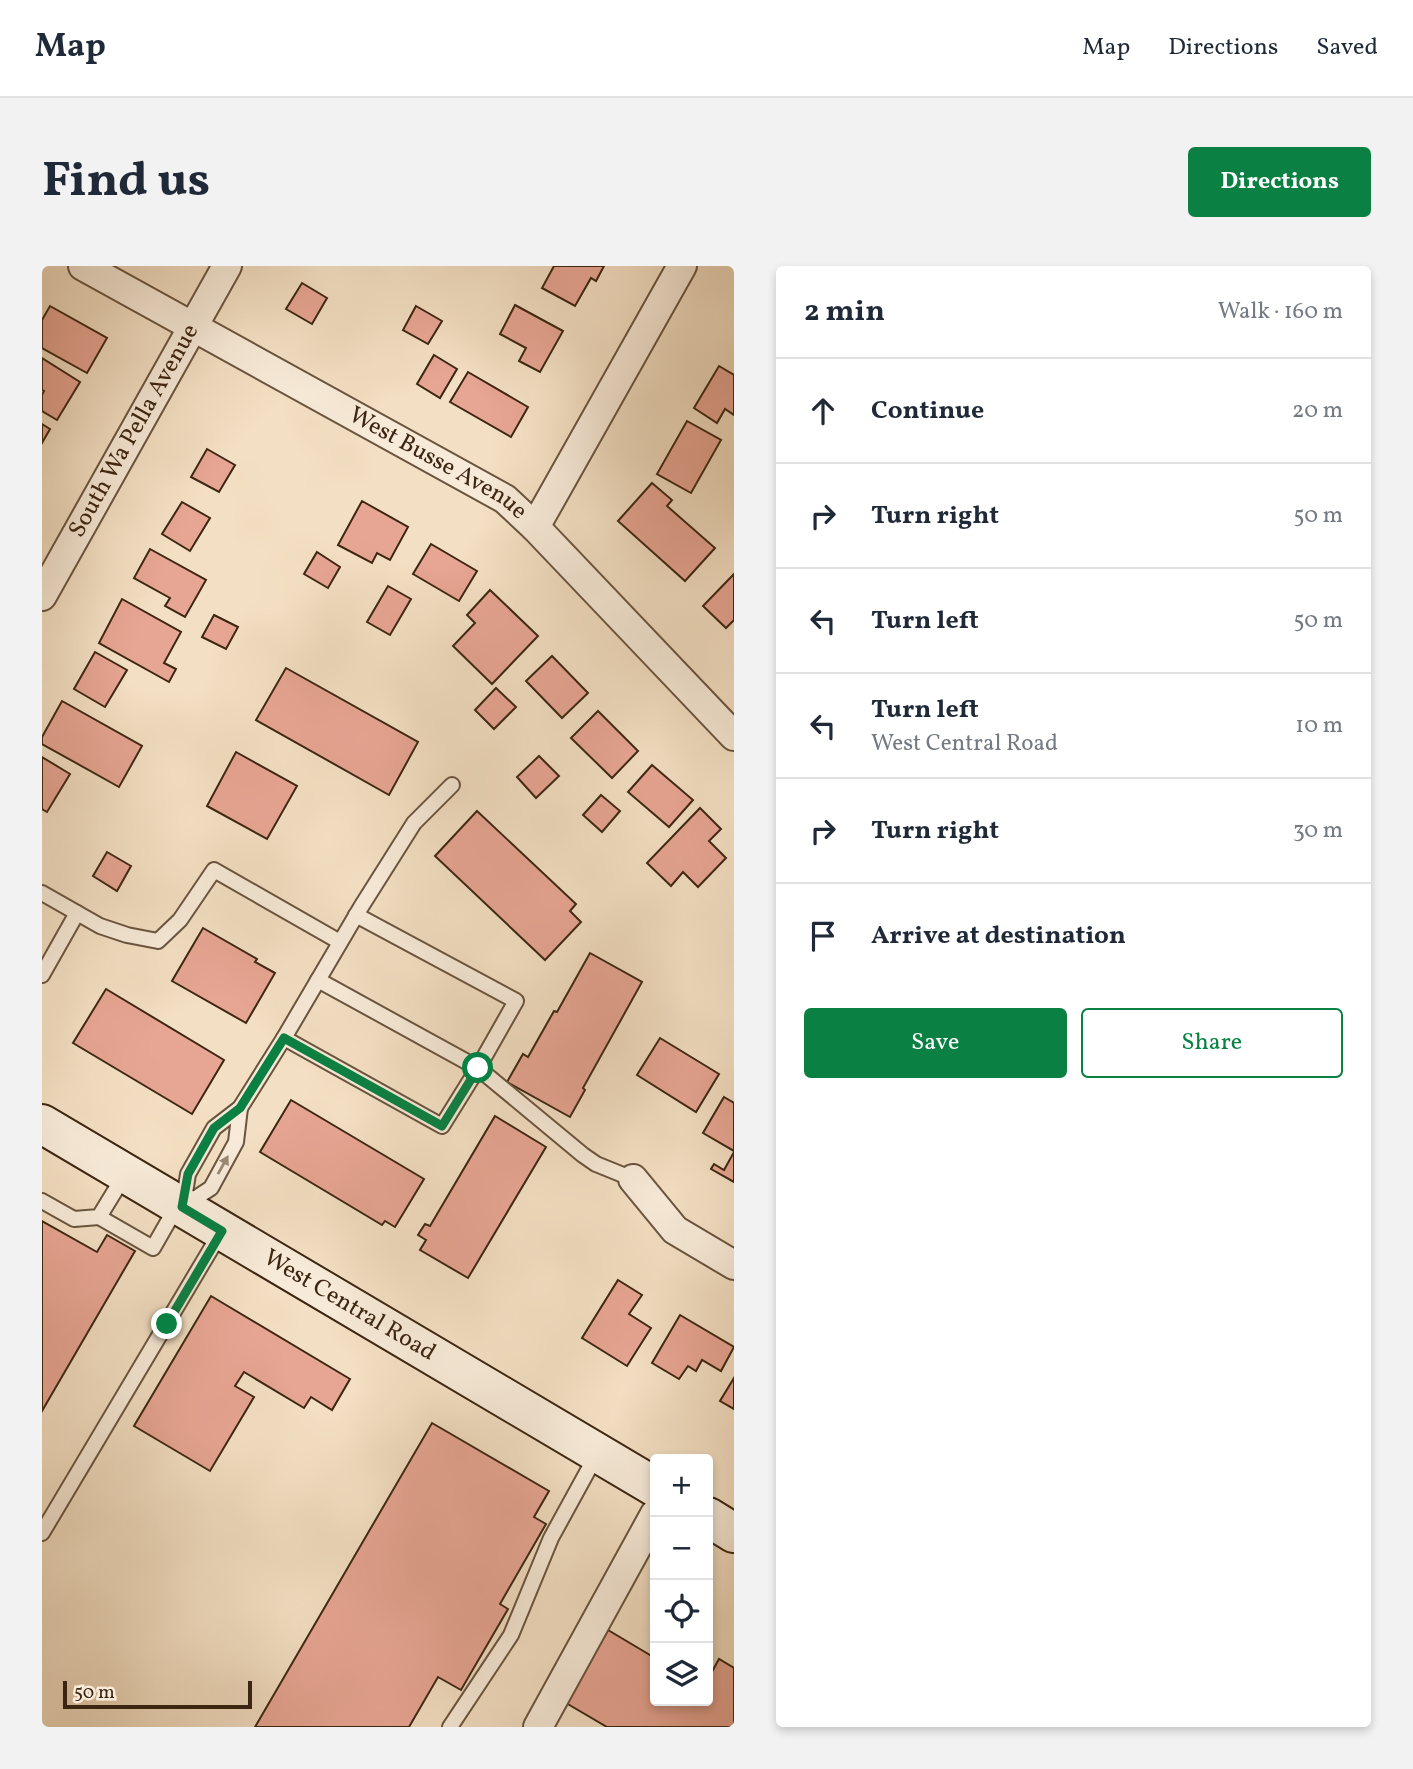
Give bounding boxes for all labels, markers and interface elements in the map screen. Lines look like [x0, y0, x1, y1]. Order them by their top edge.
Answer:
text: Map [35, 25, 106, 71]
text: Map [1082, 31, 1130, 65]
text: Directions [1168, 31, 1278, 65]
text: Saved [1316, 31, 1378, 65]
button: Directions [1188, 147, 1371, 217]
text: Find us [42, 148, 210, 217]
text: 2 min [804, 291, 885, 333]
text: Walk · 160 m [1218, 296, 1343, 328]
street label: South Wa Pella Avenue [61, 318, 208, 544]
icon: ahead [804, 392, 842, 430]
text: Continue [871, 393, 984, 429]
text: 20 m [1292, 395, 1343, 427]
street label: West Busse Avenue [342, 399, 534, 528]
icon: right [804, 497, 842, 535]
text: Turn right [871, 498, 999, 534]
text: 50 m [1294, 500, 1343, 532]
icon: left [804, 602, 842, 640]
text: Turn left [871, 603, 979, 639]
text: 50 m [1294, 605, 1343, 637]
text: Turn left [871, 692, 979, 728]
icon: left [804, 707, 842, 745]
text: 10 m [1295, 710, 1343, 742]
text: West Central Road [871, 728, 1058, 760]
icon: right [804, 812, 842, 850]
text: Turn right [871, 813, 999, 849]
text: 30 m [1293, 815, 1343, 847]
icon: arrive [804, 917, 842, 955]
text: Arrive at destination [871, 918, 1126, 954]
button: Save [804, 1008, 1067, 1078]
button: Share [1081, 1008, 1343, 1078]
route start [462, 1052, 493, 1083]
one-way arrow [217, 1155, 229, 1175]
street label: West Central Road [257, 1242, 442, 1370]
route end [151, 1308, 182, 1339]
map controls [650, 1454, 713, 1706]
button: + [650, 1454, 713, 1517]
button: − [650, 1517, 713, 1580]
button: locate [650, 1580, 713, 1643]
button: layers [650, 1643, 713, 1706]
scale bar [63, 1678, 252, 1710]
text: 50 m [74, 1680, 115, 1706]

